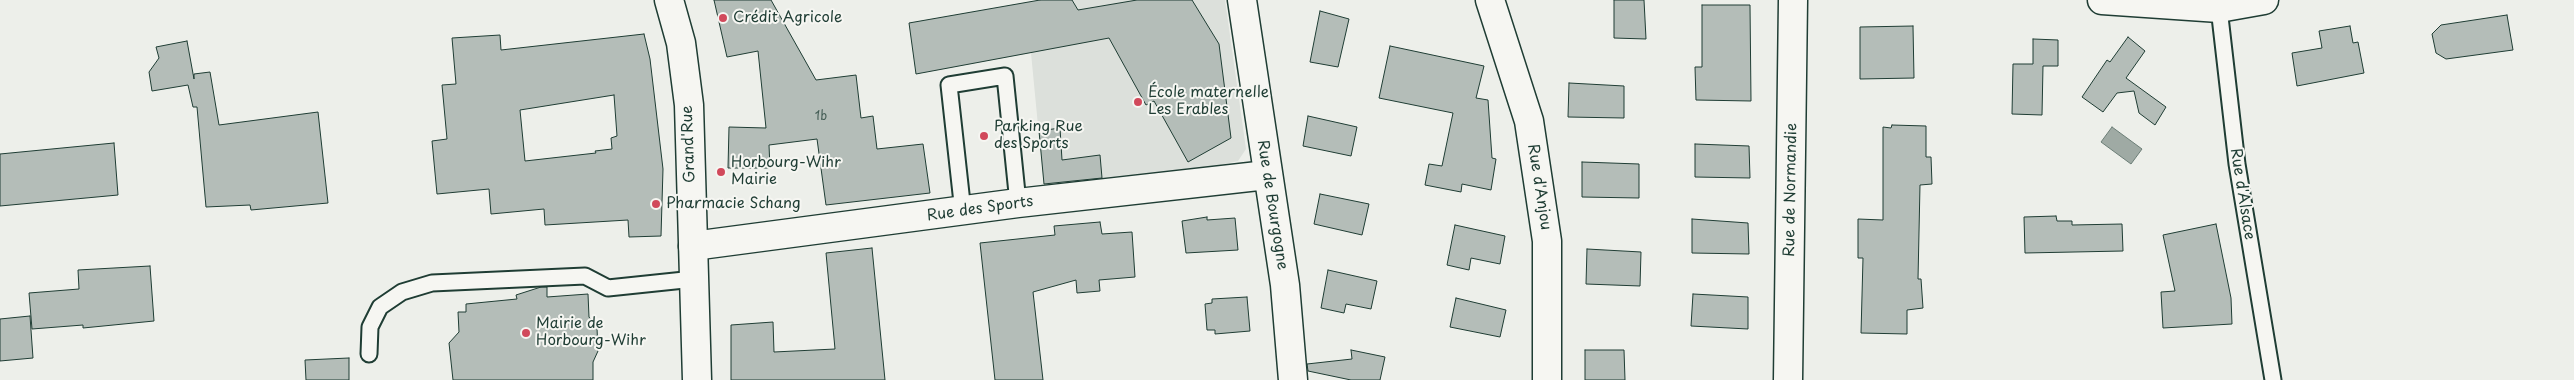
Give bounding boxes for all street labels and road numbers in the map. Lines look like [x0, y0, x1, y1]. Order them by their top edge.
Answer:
street label: Grand'Rue [679, 105, 699, 183]
street label: Rue de Normandie [1781, 123, 1801, 257]
street label: Rue de Bourgogne [1253, 139, 1291, 271]
street label: Rue d'Anjou [1523, 143, 1555, 231]
street label: Rue d'Alsace [2226, 147, 2258, 241]
street label: Rue des Sports [926, 193, 1034, 225]

